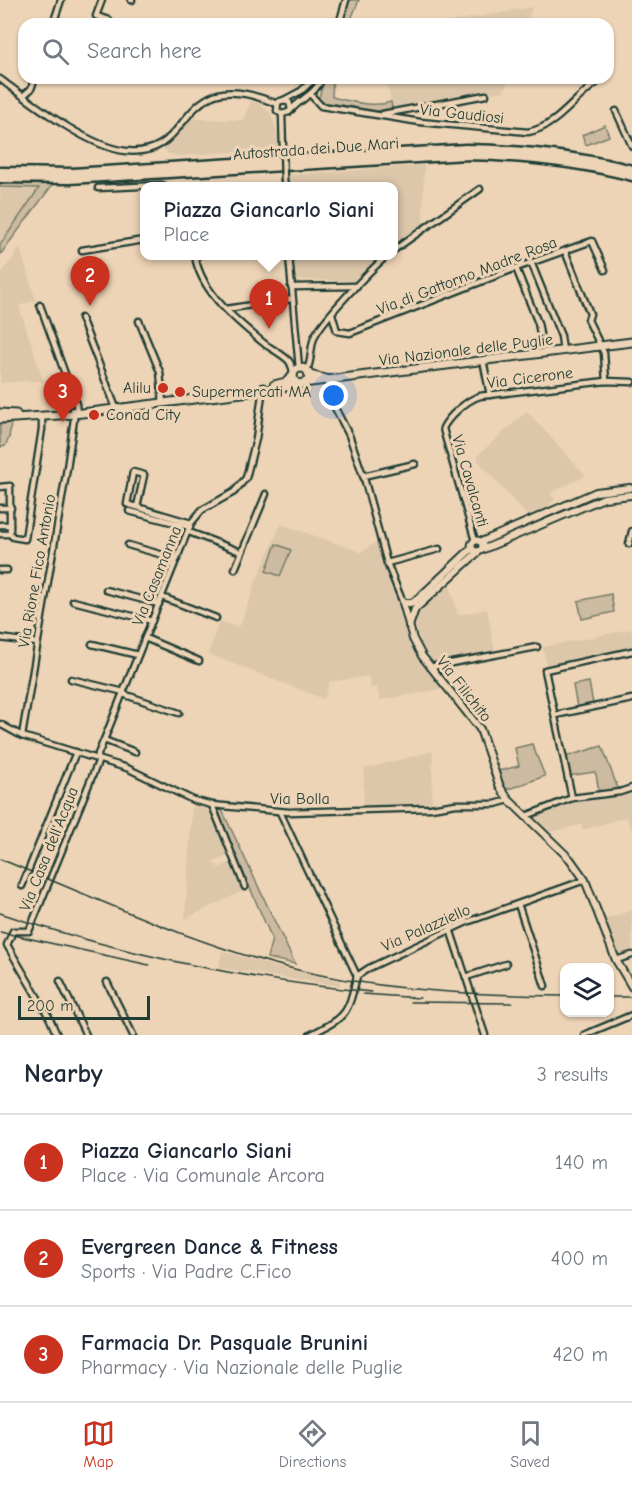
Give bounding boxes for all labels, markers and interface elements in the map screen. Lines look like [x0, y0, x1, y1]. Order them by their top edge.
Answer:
search box [18, 18, 614, 84]
icon: search [39, 35, 72, 68]
text: Search here [87, 38, 202, 64]
street label: Via Gaudiosi [419, 101, 505, 127]
street label: Autostrada dei Due Mari [232, 134, 400, 164]
popup [140, 182, 398, 260]
text: Piazza Giancarlo Siani [164, 197, 374, 223]
text: Place [164, 223, 209, 246]
street label: Via di Gattorno Madre Rosa [375, 233, 559, 319]
pin: 2 [70, 256, 110, 306]
pin: 1 [250, 280, 288, 329]
street label: Via Nazionale delle Puglie [378, 330, 554, 370]
street label: Via Cicerone [486, 364, 574, 392]
pin: 3 [44, 372, 82, 422]
place label: Alilu [123, 379, 151, 397]
marker: Alilu [156, 381, 170, 395]
your location [319, 381, 348, 410]
place label: Supermercati MA [192, 383, 311, 401]
marker: Supermercati MA [173, 385, 187, 399]
place label: Conad City [106, 406, 181, 424]
marker: Conad City [87, 408, 101, 422]
street label: Via Cavalcanti [448, 433, 492, 529]
street label: Via Rione Fico Antonio [15, 493, 59, 649]
street label: Via Casamanna [129, 523, 185, 629]
street label: Via Filichito [433, 653, 495, 725]
street label: Via Casa dell'Acqua [16, 784, 82, 914]
street label: Via Bolla [270, 790, 330, 808]
street label: Via Palazziello [379, 900, 473, 956]
map controls [560, 963, 614, 1017]
button: layers [560, 963, 614, 1017]
scale bar [18, 993, 150, 1020]
text: 200 m [27, 997, 73, 1015]
text: Nearby [24, 1059, 103, 1089]
text: 3 results [537, 1063, 608, 1086]
text: Piazza Giancarlo Siani [81, 1138, 292, 1164]
text: 1 [40, 1151, 47, 1174]
text: 140 m [555, 1151, 608, 1174]
text: Place · Via Comunale Arcora [81, 1164, 325, 1187]
text: Evergreen Dance & Fitness [81, 1234, 338, 1260]
text: 2 [39, 1247, 48, 1270]
text: 400 m [551, 1247, 608, 1270]
text: Sports · Via Padre C.Fico [81, 1260, 292, 1283]
text: Farmacia Dr. Pasquale Brunini [81, 1330, 368, 1356]
text: 3 [39, 1343, 48, 1366]
text: 420 m [552, 1343, 608, 1366]
text: Pharmacy · Via Nazionale delle Puglie [81, 1356, 403, 1379]
tab: Map [82, 1417, 115, 1471]
tab: Directions [279, 1417, 346, 1471]
tab: Saved [510, 1417, 550, 1471]

